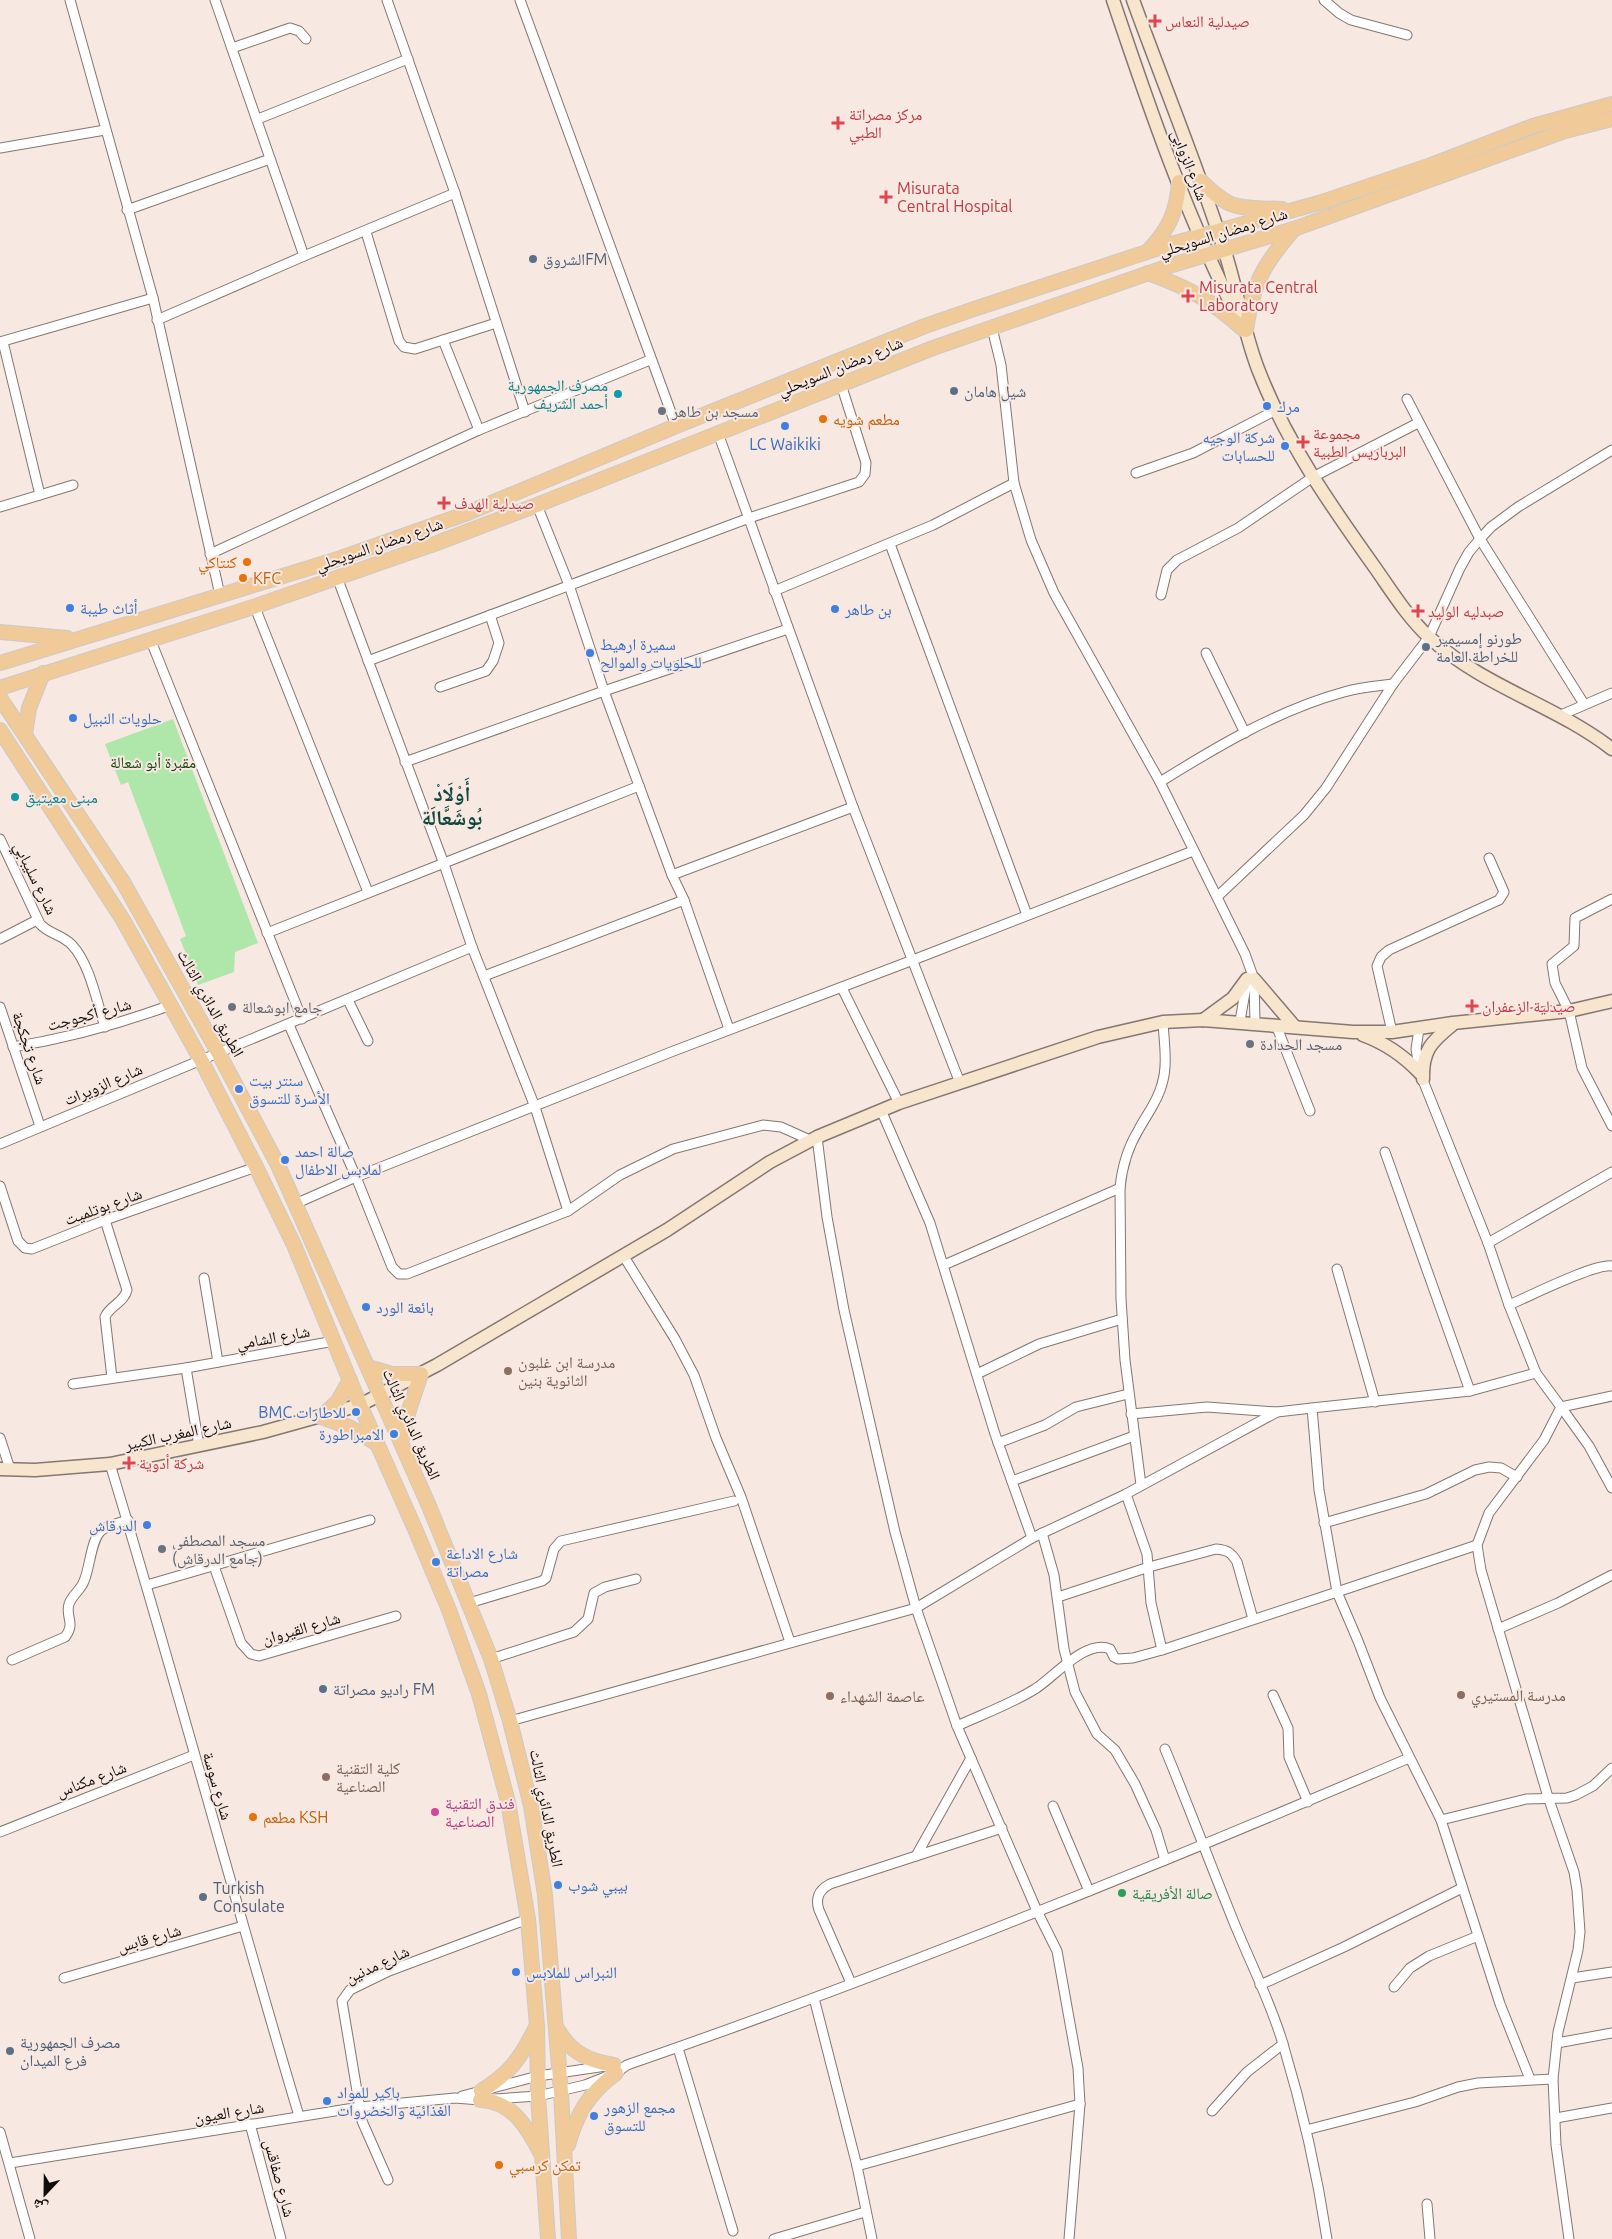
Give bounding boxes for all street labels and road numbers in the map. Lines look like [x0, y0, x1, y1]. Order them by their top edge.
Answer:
street label: شارع الزوابى [1166, 127, 1212, 204]
street label: شارع رمضان السويحلي [1157, 204, 1291, 264]
street label: شارع رمضان السويحلي [775, 333, 907, 403]
street label: شارع رمضان السويحلي [313, 514, 446, 578]
street label: شارع سليبابي [7, 839, 61, 919]
street label: الطريق الدائري الثالث [171, 946, 248, 1062]
street label: شارع أكجوجت [45, 994, 133, 1036]
street label: شارع تجكجة [7, 1009, 51, 1087]
street label: شارع الزويرات [61, 1059, 146, 1110]
street label: شارع بوتلميت [62, 1184, 145, 1230]
street label: شارع الشامي [235, 1322, 312, 1356]
street label: الطريق الدائري الثالث [376, 1366, 445, 1484]
street label: شارع المغرب الكبير [122, 1413, 233, 1455]
street label: شارع القيروان [260, 1608, 343, 1650]
street label: الطريق الدائري الثالث [523, 1748, 567, 1869]
street label: شارع سوسة [198, 1750, 236, 1823]
street label: شارع مكناس [53, 1757, 129, 1802]
street label: شارع قابس [115, 1920, 184, 1958]
street label: شارع مدنين [342, 1941, 413, 1988]
street label: شارع العيون [193, 2098, 266, 2128]
street label: شارع صفاقس [259, 2137, 299, 2219]

